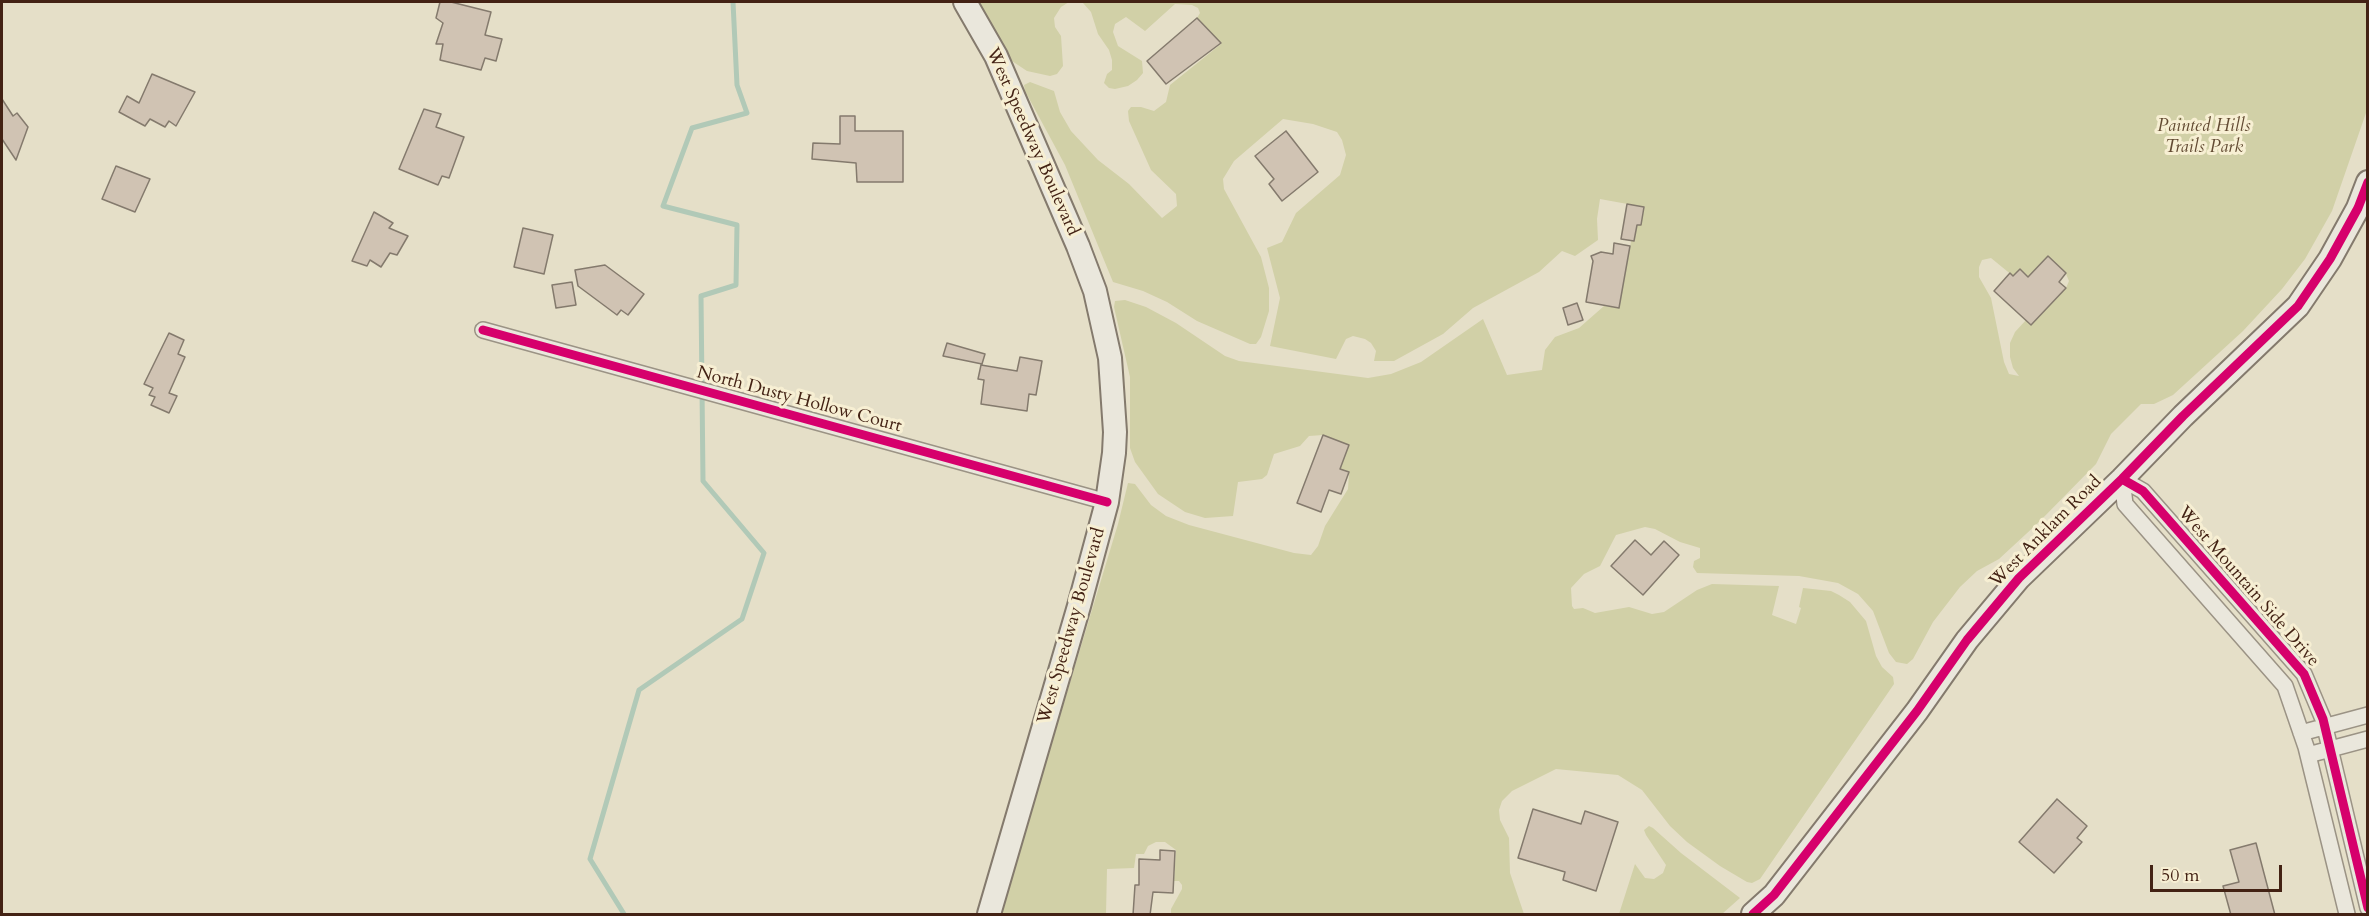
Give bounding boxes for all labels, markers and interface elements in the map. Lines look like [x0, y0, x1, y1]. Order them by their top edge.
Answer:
street label: West Speedway Boulevard [981, 45, 1083, 239]
park label: Painted Hills Trails Park [2157, 116, 2251, 158]
street label: North Dusty Hollow Court [694, 362, 904, 438]
street label: West Anklam Road [1986, 472, 2106, 592]
street label: West Mountain Side Drive [2173, 502, 2323, 672]
street label: West Speedway Boulevard [1034, 525, 1110, 727]
scale bar [2153, 853, 2285, 891]
text: 50 m [2161, 863, 2200, 888]

